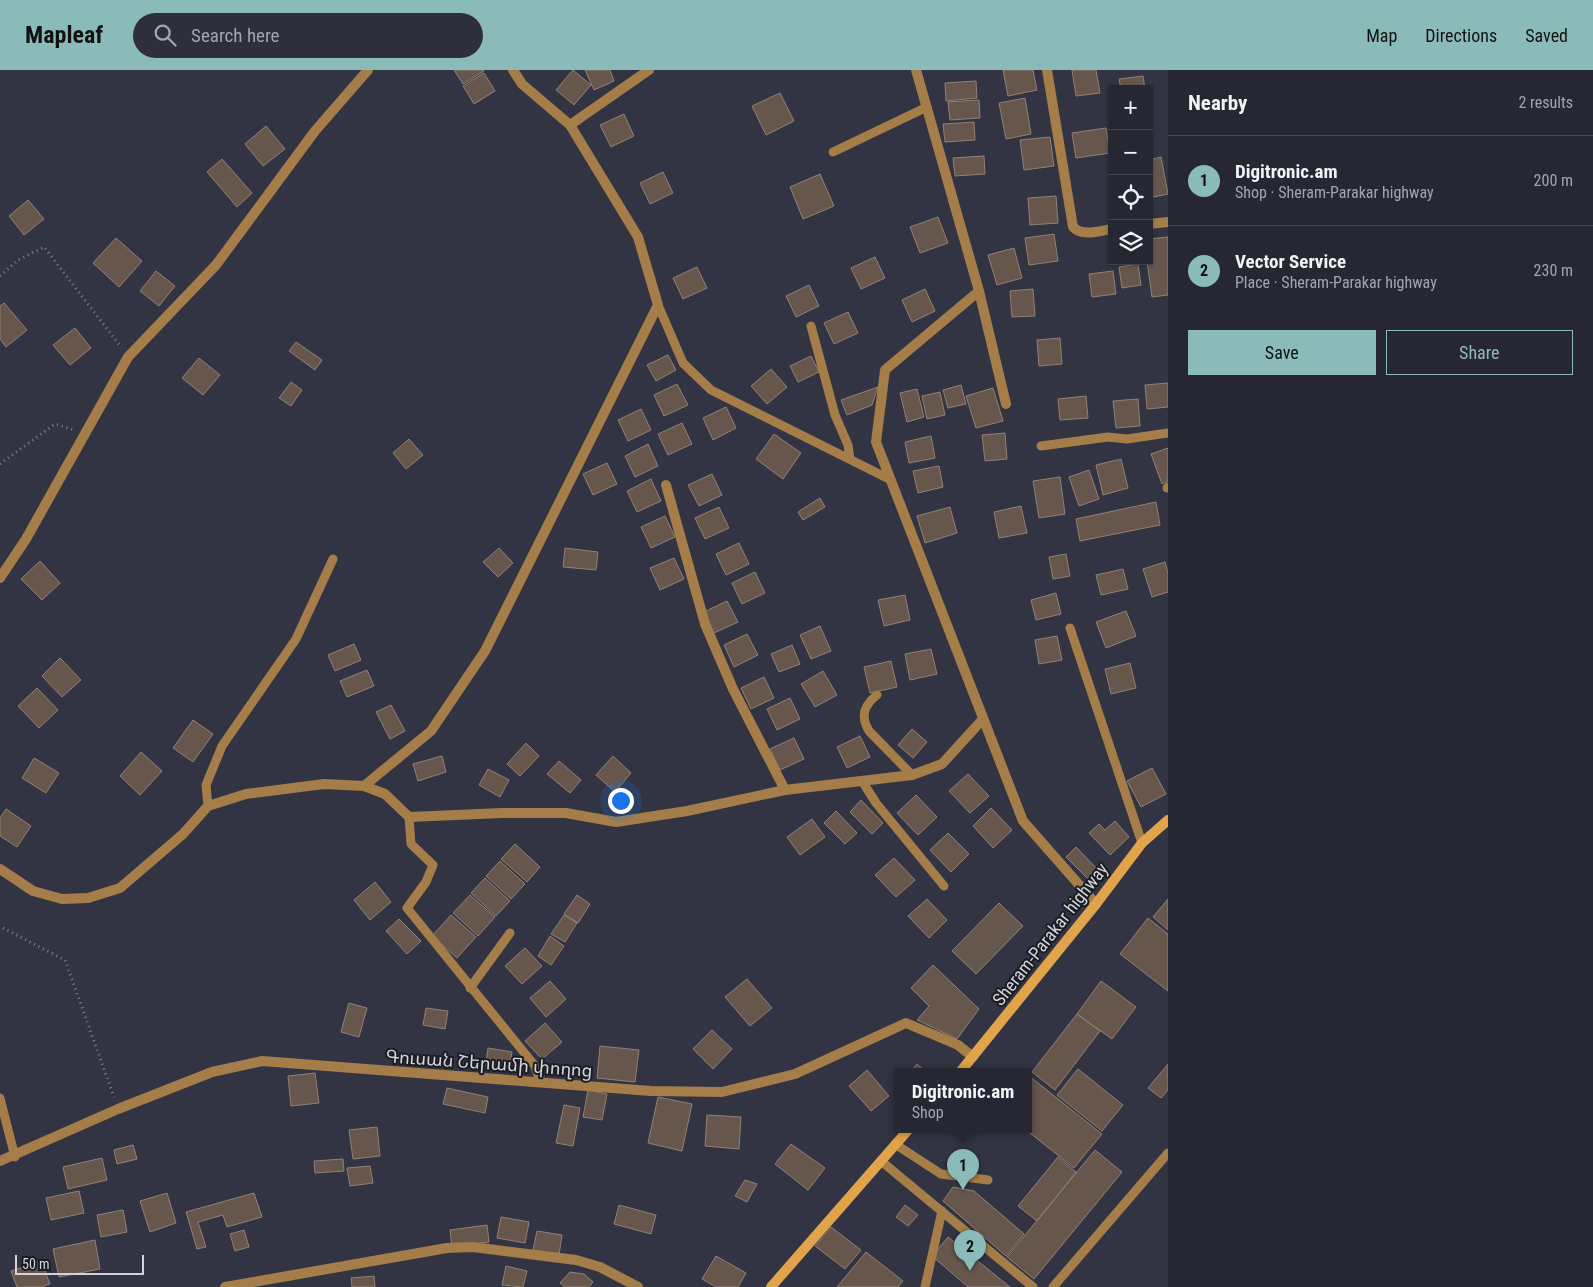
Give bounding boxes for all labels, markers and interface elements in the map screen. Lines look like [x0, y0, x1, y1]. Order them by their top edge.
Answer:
search box [133, 13, 483, 58]
text: Mapleaf [25, 21, 103, 49]
icon: search [151, 21, 179, 49]
text: Search here [191, 24, 279, 47]
text: Map [1366, 25, 1397, 46]
text: Directions [1425, 25, 1497, 46]
text: Saved [1525, 25, 1568, 46]
map controls [1108, 85, 1153, 265]
button: + [1108, 85, 1153, 130]
text: Nearby [1188, 91, 1247, 115]
text: 2 results [1518, 93, 1573, 112]
button: − [1108, 130, 1153, 175]
text: Digitronic.am [1235, 160, 1338, 183]
text: 1 [1200, 171, 1208, 190]
text: 200 m [1534, 171, 1573, 190]
button: locate [1108, 175, 1153, 220]
text: Shop · Sheram-Parakar highway [1235, 183, 1434, 202]
button: layers [1108, 220, 1153, 265]
text: Vector Service [1235, 250, 1346, 273]
text: 2 [1200, 261, 1208, 280]
text: 230 m [1534, 261, 1573, 280]
text: Place · Sheram-Parakar highway [1235, 273, 1437, 292]
button: Save [1188, 330, 1376, 375]
button: Share [1386, 330, 1573, 375]
your location [608, 788, 634, 814]
street label: Sheram-Parakar highway [988, 858, 1112, 1009]
street label: Գուսան Շերամի փողոց [385, 1045, 593, 1081]
popup [894, 1068, 1032, 1133]
text: Digitronic.am [912, 1080, 1014, 1103]
text: Shop [912, 1103, 944, 1122]
pin: 1 [947, 1149, 979, 1190]
pin: 2 [954, 1230, 986, 1271]
scale bar [15, 1252, 144, 1275]
text: 50 m [22, 1256, 50, 1272]

